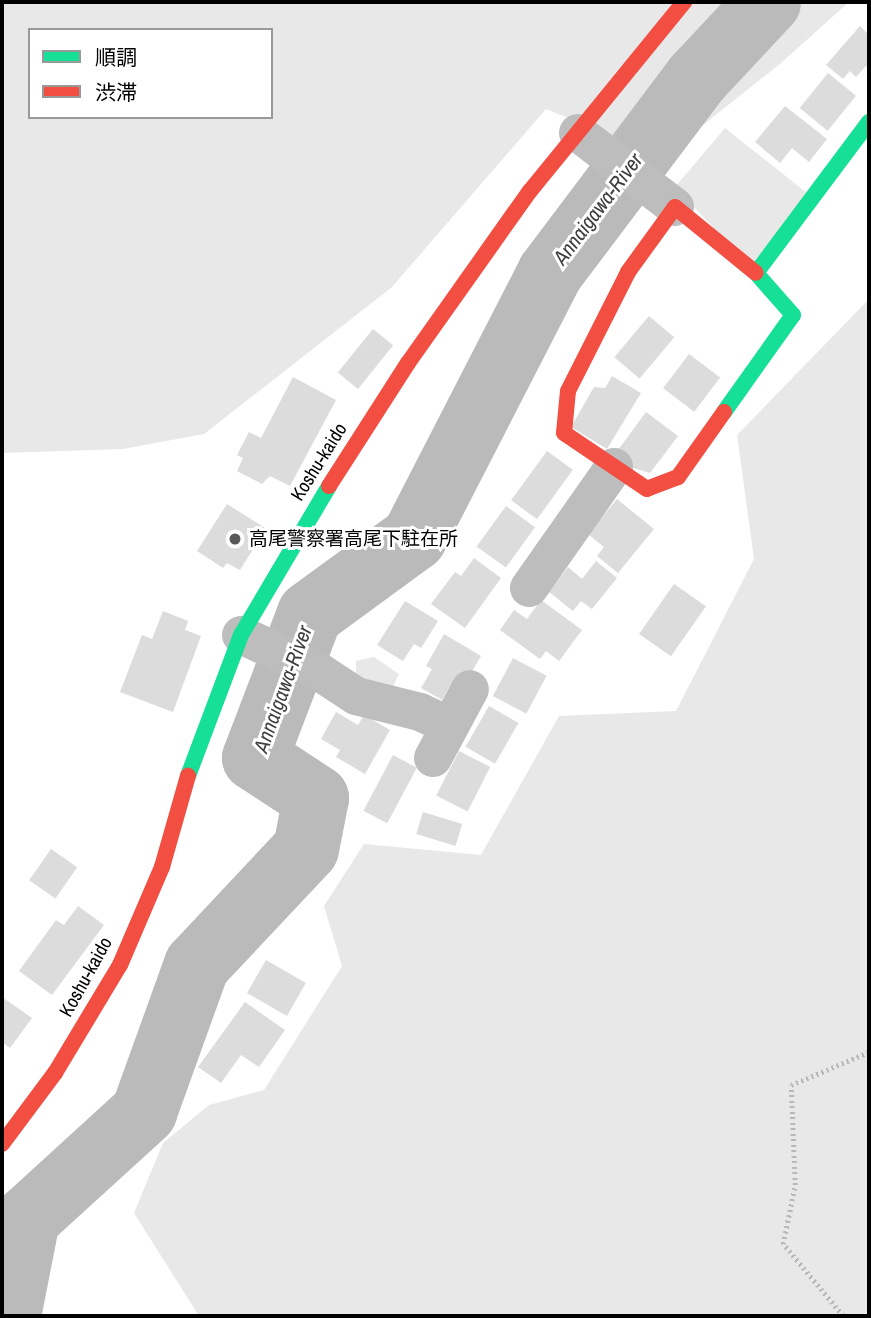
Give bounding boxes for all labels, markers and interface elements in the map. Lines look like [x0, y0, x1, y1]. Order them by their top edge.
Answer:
legend [28, 28, 273, 119]
text: 順調 [95, 43, 137, 72]
text: 渋滞 [95, 78, 137, 107]
water label: Annaigawa-River [548, 148, 648, 270]
street label: Koshu-kaido [286, 419, 352, 505]
place label: 高尾警察署高尾下駐在所 [249, 528, 458, 550]
marker: 高尾警察署高尾下駐在所 [227, 531, 243, 547]
water label: Annaigawa-River [248, 622, 318, 756]
street label: Koshu-kaido [55, 933, 117, 1021]

